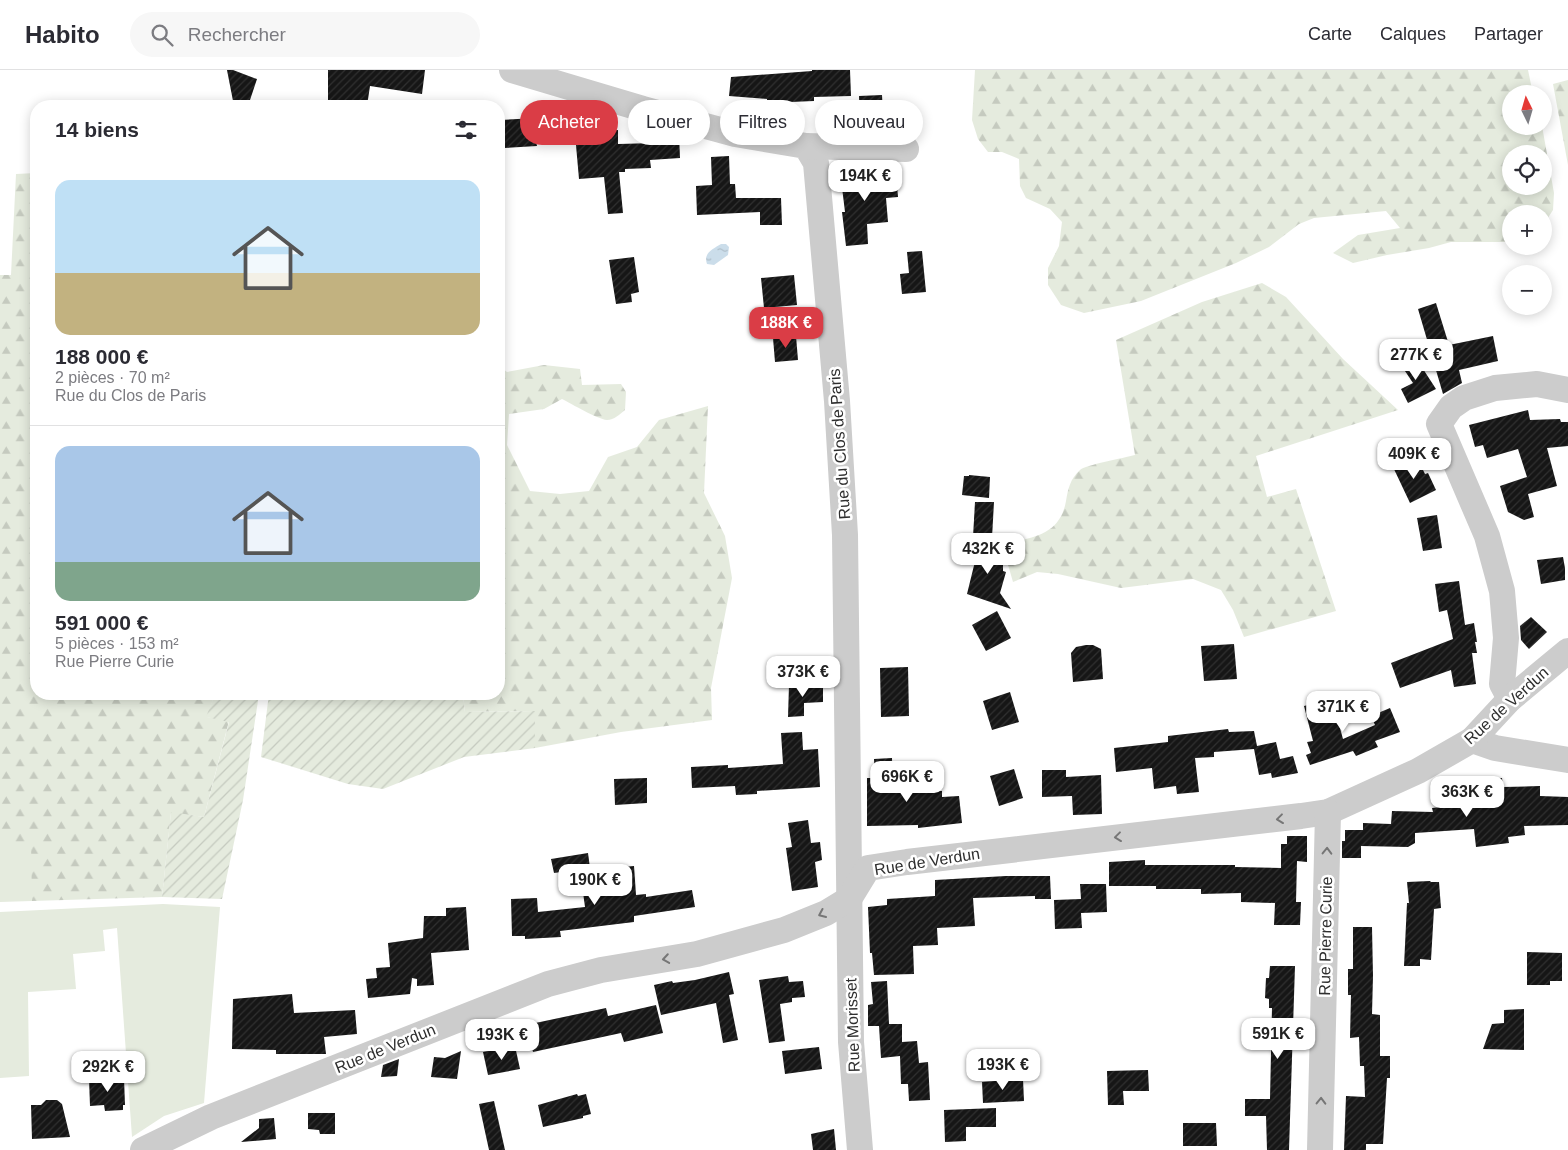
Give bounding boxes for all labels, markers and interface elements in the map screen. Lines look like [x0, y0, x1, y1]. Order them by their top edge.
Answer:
search box [130, 12, 480, 57]
text: Habito [25, 21, 100, 48]
icon: search [148, 21, 176, 49]
text: Rechercher [188, 24, 286, 45]
text: Carte [1308, 24, 1352, 44]
text: Calques [1380, 24, 1446, 44]
text: Partager [1474, 24, 1543, 44]
north arrow [1502, 85, 1552, 135]
map controls [1502, 85, 1552, 315]
chip: Acheter [520, 100, 618, 145]
chip: Louer [628, 100, 710, 145]
chip: Filtres [720, 100, 805, 145]
chip: Nouveau [815, 100, 923, 145]
icon: filters [452, 116, 480, 144]
text: 14 biens [55, 118, 139, 141]
button: locate [1502, 145, 1552, 195]
pin: 194K € [824, 160, 906, 202]
text: 194K € [839, 167, 891, 184]
button: + [1502, 205, 1552, 255]
icon: home [223, 213, 313, 303]
button: − [1502, 265, 1552, 315]
pin: 188K € [745, 306, 827, 349]
text: 188K € [760, 314, 812, 331]
pin: 277K € [1375, 338, 1457, 381]
text: 188 000 € [55, 345, 148, 368]
text: 277K € [1390, 346, 1442, 363]
street label: Rue du Clos de Paris [826, 368, 853, 520]
text: 2 pièces · 70 m² [55, 369, 170, 386]
text: Rue du Clos de Paris [55, 387, 206, 404]
pin: 409K € [1373, 438, 1455, 480]
text: 409K € [1388, 445, 1440, 462]
icon: home [223, 478, 313, 568]
pin: 432K € [947, 532, 1029, 575]
text: 432K € [962, 540, 1014, 557]
text: 591 000 € [55, 611, 148, 634]
text: 5 pièces · 153 m² [55, 635, 179, 652]
text: Rue Pierre Curie [55, 653, 174, 670]
pin: 373K € [762, 656, 844, 698]
text: 373K € [777, 663, 829, 680]
street label: Rue de Verdun [1461, 663, 1552, 747]
pin: 371K € [1302, 690, 1384, 733]
text: 371K € [1317, 698, 1369, 715]
pin: 696K € [866, 760, 948, 803]
text: 696K € [881, 768, 933, 785]
pin: 363K € [1426, 776, 1508, 818]
text: 363K € [1441, 783, 1493, 800]
one-way arrow [1275, 813, 1283, 824]
one-way arrow [1114, 831, 1122, 842]
street label: Rue de Verdun [873, 845, 981, 878]
one-way arrow [1322, 847, 1332, 855]
pin: 190K € [554, 864, 636, 906]
text: 190K € [569, 871, 621, 888]
street label: Rue Pierre Curie [1316, 876, 1335, 996]
one-way arrow [818, 908, 827, 919]
one-way arrow [662, 954, 671, 964]
street label: Rue Morisset [842, 977, 863, 1072]
pin: 193K € [461, 1018, 543, 1061]
pin: 591K € [1237, 1018, 1319, 1060]
street label: Rue de Verdun [333, 1021, 438, 1076]
text: 591K € [1252, 1025, 1304, 1042]
text: 193K € [476, 1026, 528, 1043]
pin: 193K € [962, 1048, 1044, 1091]
pin: 292K € [67, 1050, 149, 1093]
text: 193K € [977, 1056, 1029, 1073]
text: 292K € [82, 1058, 134, 1075]
one-way arrow [1316, 1097, 1326, 1105]

